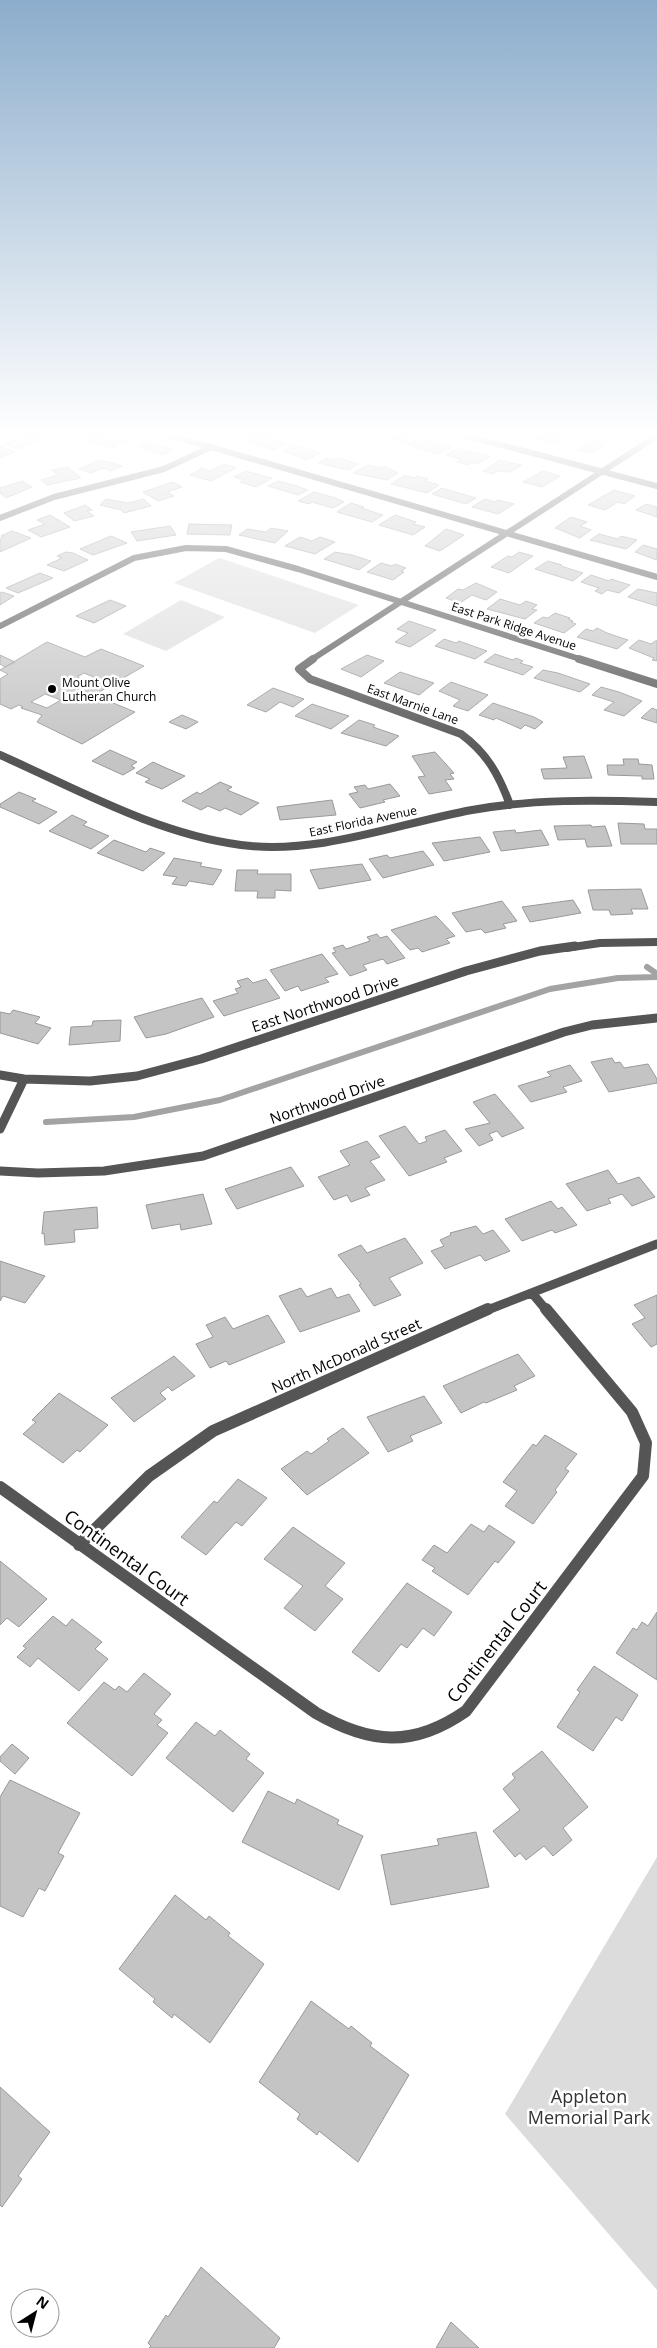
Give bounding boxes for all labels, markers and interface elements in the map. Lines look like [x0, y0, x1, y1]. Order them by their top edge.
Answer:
street label: East Park Ridge Avenue [449, 598, 579, 654]
place label: Mount Olive Lutheran Church [62, 674, 156, 705]
street label: East Marnie Lane [365, 680, 461, 729]
marker: Mount Olive Lutheran Church [46, 683, 58, 695]
street label: East Florida Avenue [308, 801, 419, 841]
street label: East Northwood Drive [249, 970, 401, 1036]
street label: Northwood Drive [267, 1070, 387, 1128]
street label: North McDonald Street [268, 1313, 424, 1397]
street label: Continental Court [60, 1504, 194, 1610]
street label: Continental Court [441, 1575, 551, 1707]
park label: Appleton Memorial Park [528, 2084, 651, 2129]
north arrow [10, 2288, 60, 2338]
text: N [33, 2291, 53, 2313]

